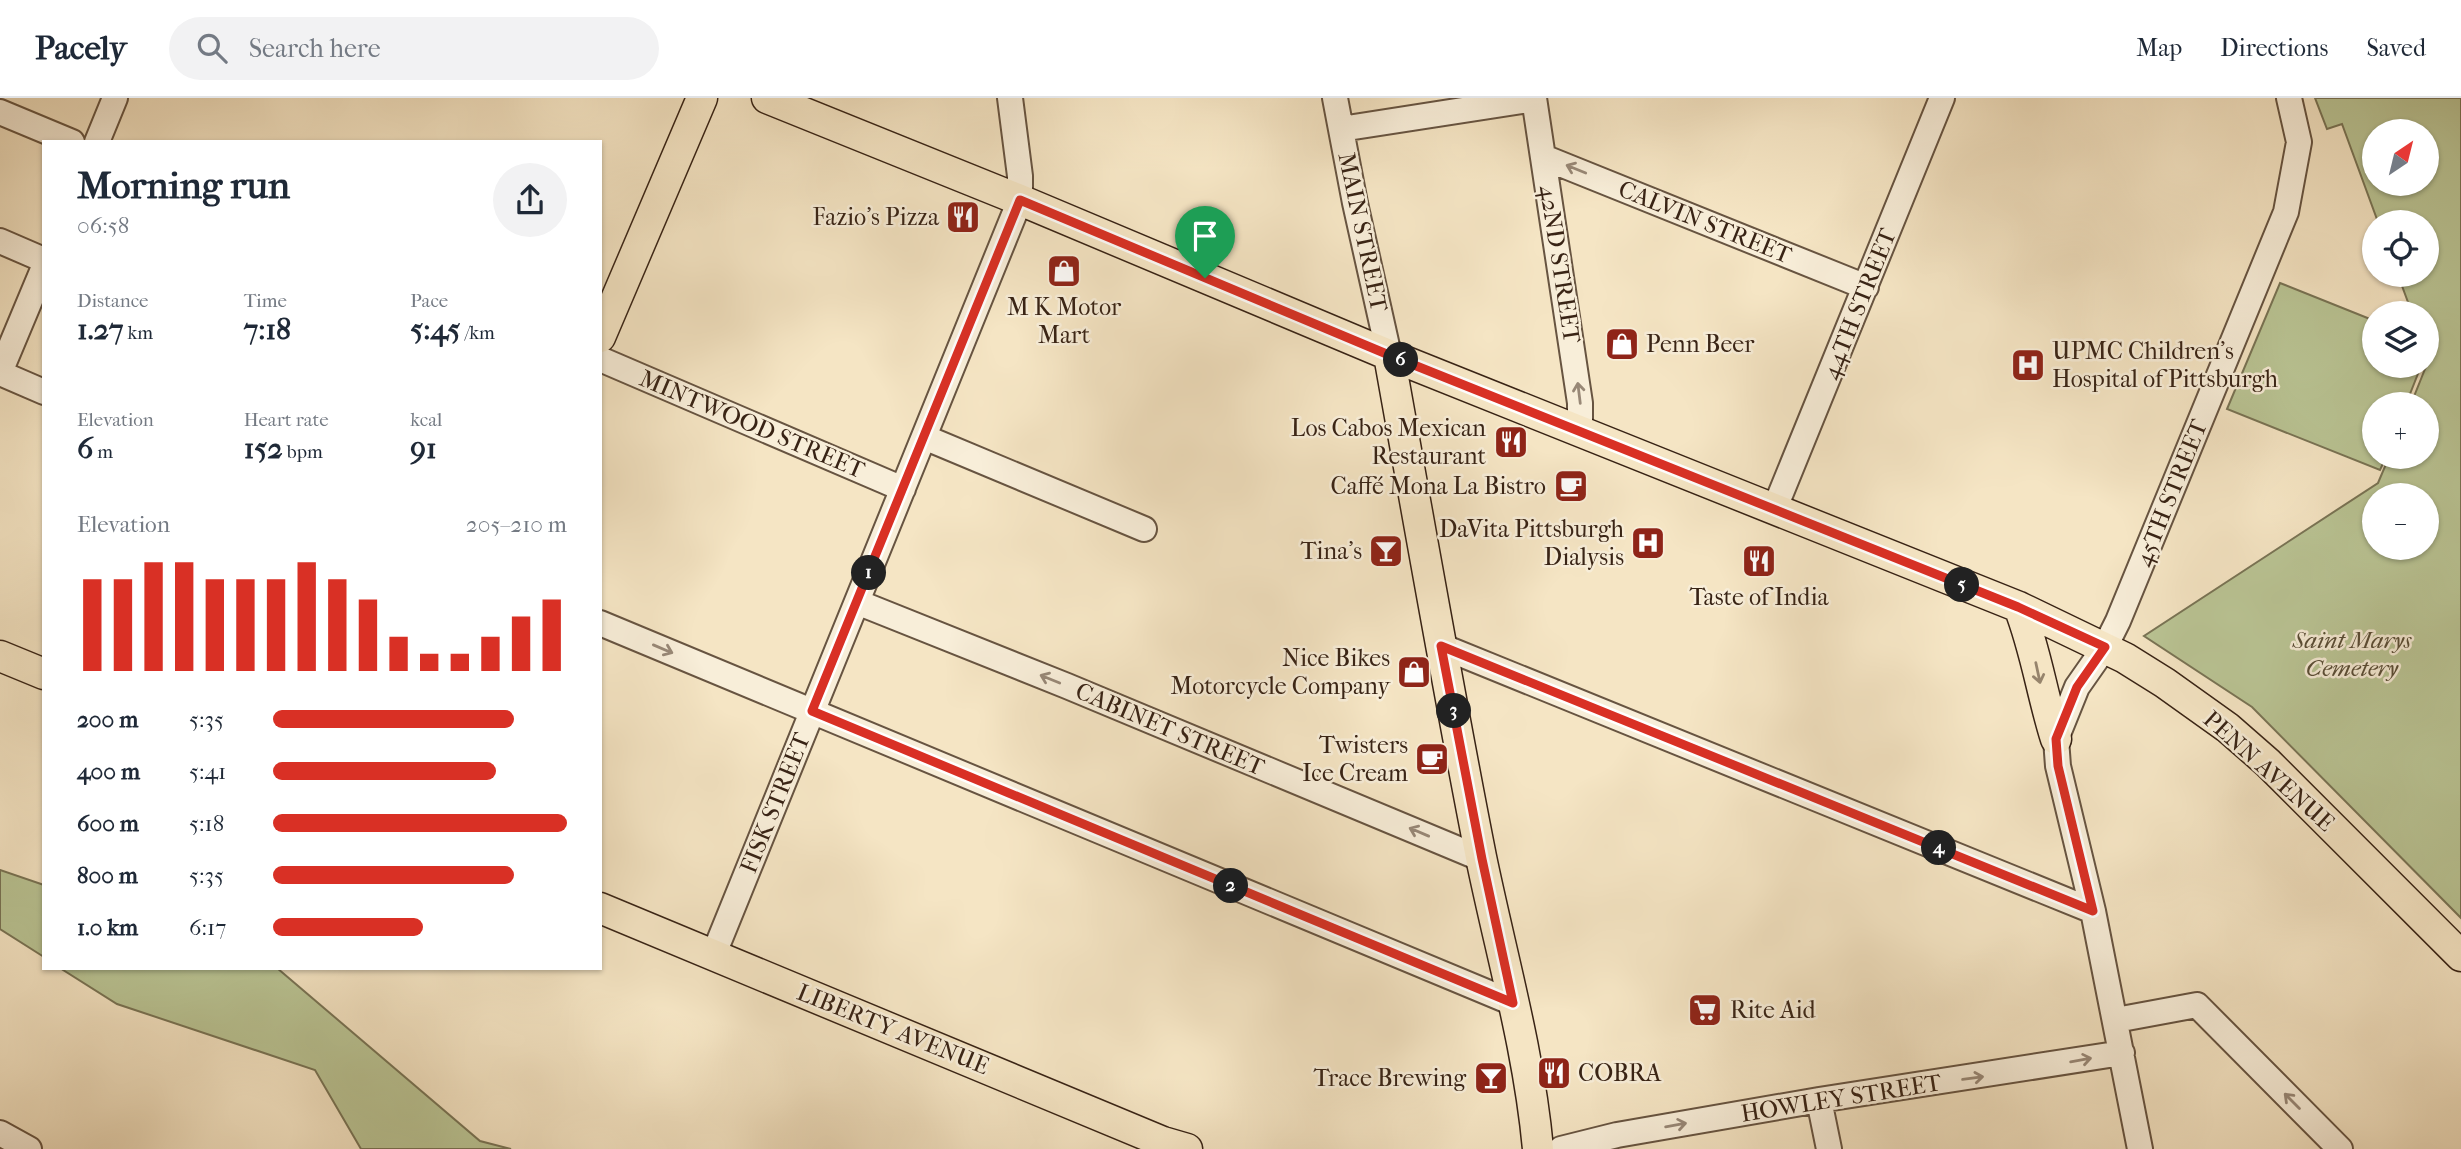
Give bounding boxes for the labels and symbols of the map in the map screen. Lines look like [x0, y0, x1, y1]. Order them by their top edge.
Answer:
north arrow [2362, 119, 2440, 196]
street label: MAIN STREET [1332, 150, 1394, 315]
one-way arrow [1566, 161, 1587, 174]
street label: CALVIN STREET [1614, 175, 1796, 270]
street label: 42ND STREET [1534, 183, 1586, 346]
restaurant icon: Fazio's Pizza [944, 198, 982, 236]
place label: Fazio's Pizza [813, 203, 940, 231]
pin [1175, 206, 1235, 278]
street label: 44TH STREET [1816, 224, 1902, 384]
shop icon: M K Motor Mart [1045, 252, 1083, 290]
place label: M K Motor Mart [1007, 293, 1122, 349]
shop icon: Penn Beer [1603, 325, 1641, 363]
place label: Penn Beer [1646, 330, 1755, 358]
place label: UPMC Children's Hospital of Pittsburgh [2052, 337, 2278, 393]
pin: 6 [1384, 342, 1418, 378]
hospital icon: UPMC Children's Hospital of Pittsburgh [2009, 346, 2047, 384]
street label: MINTWOOD STREET [635, 364, 869, 484]
one-way arrow [1572, 382, 1585, 405]
place label: Los Cabos Mexican Restaurant [1291, 414, 1486, 470]
street label: 45TH STREET [2129, 415, 2213, 570]
restaurant icon: Los Cabos Mexican Restaurant [1492, 423, 1530, 461]
cafe icon: Caffé Mona La Bistro [1552, 467, 1590, 505]
place label: Caffé Mona La Bistro [1331, 472, 1546, 500]
place label: DaVita Pittsburgh Dialysis [1439, 515, 1625, 571]
hospital icon: DaVita Pittsburgh Dialysis [1629, 524, 1667, 562]
bar icon: Tina's [1367, 532, 1405, 570]
place label: Tina's [1301, 537, 1362, 565]
restaurant icon: Taste of India [1740, 542, 1778, 580]
pin: 1 [852, 556, 886, 590]
pin: 5 [1944, 568, 1980, 602]
place label: Taste of India [1689, 583, 1829, 611]
park label: Saint Marys Cemetery [2292, 626, 2412, 682]
one-way arrow [652, 644, 674, 657]
place label: Nice Bikes Motorcycle Company [1171, 644, 1391, 700]
shop icon: Nice Bikes Motorcycle Company [1395, 653, 1433, 691]
one-way arrow [2033, 661, 2046, 683]
one-way arrow [1040, 671, 1062, 684]
street label: CABINET STREET [1071, 677, 1269, 782]
pin: 3 [1436, 694, 1472, 728]
street label: PENN AVENUE [2198, 705, 2340, 837]
street label: FISK STREET [734, 728, 816, 877]
place label: Twisters Ice Cream [1302, 731, 1408, 787]
cafe icon: Twisters Ice Cream [1413, 740, 1451, 778]
one-way arrow [1408, 825, 1430, 838]
pin: 4 [1922, 830, 1956, 866]
pin: 2 [1214, 868, 1248, 904]
street label: LIBERTY AVENUE [793, 978, 993, 1080]
supermarket icon: Rite Aid [1686, 991, 1724, 1029]
place label: Rite Aid [1730, 996, 1816, 1024]
one-way arrow [2069, 1053, 2092, 1067]
restaurant icon: COBRA [1535, 1054, 1573, 1092]
bar icon: Trace Brewing [1472, 1059, 1510, 1097]
place label: COBRA [1578, 1059, 1662, 1087]
place label: Trace Brewing [1314, 1064, 1467, 1092]
street label: HOWLEY STREET [1739, 1068, 1944, 1128]
one-way arrow [1961, 1071, 1984, 1084]
one-way arrow [2284, 1092, 2301, 1109]
one-way arrow [1664, 1118, 1687, 1131]

